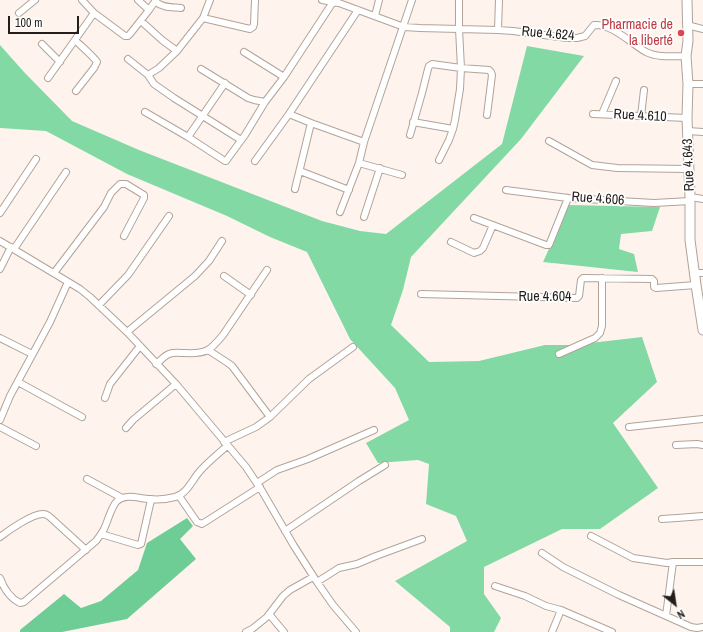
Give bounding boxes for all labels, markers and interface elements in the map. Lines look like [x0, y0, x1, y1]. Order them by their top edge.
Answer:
scale bar [10, 8, 81, 34]
text: 100 m [15, 15, 42, 31]
place label: Pharmacie de la liberté [602, 17, 673, 50]
street label: Rue 4.624 [521, 23, 575, 45]
marker: Pharmacie de la liberté [676, 28, 686, 38]
street label: Rue 4.610 [613, 106, 667, 126]
street label: Rue 4.643 [680, 138, 698, 192]
street label: Rue 4.606 [571, 189, 625, 209]
street label: Rue 4.604 [519, 289, 571, 305]
north arrow [655, 584, 695, 624]
text: N [675, 607, 687, 622]

